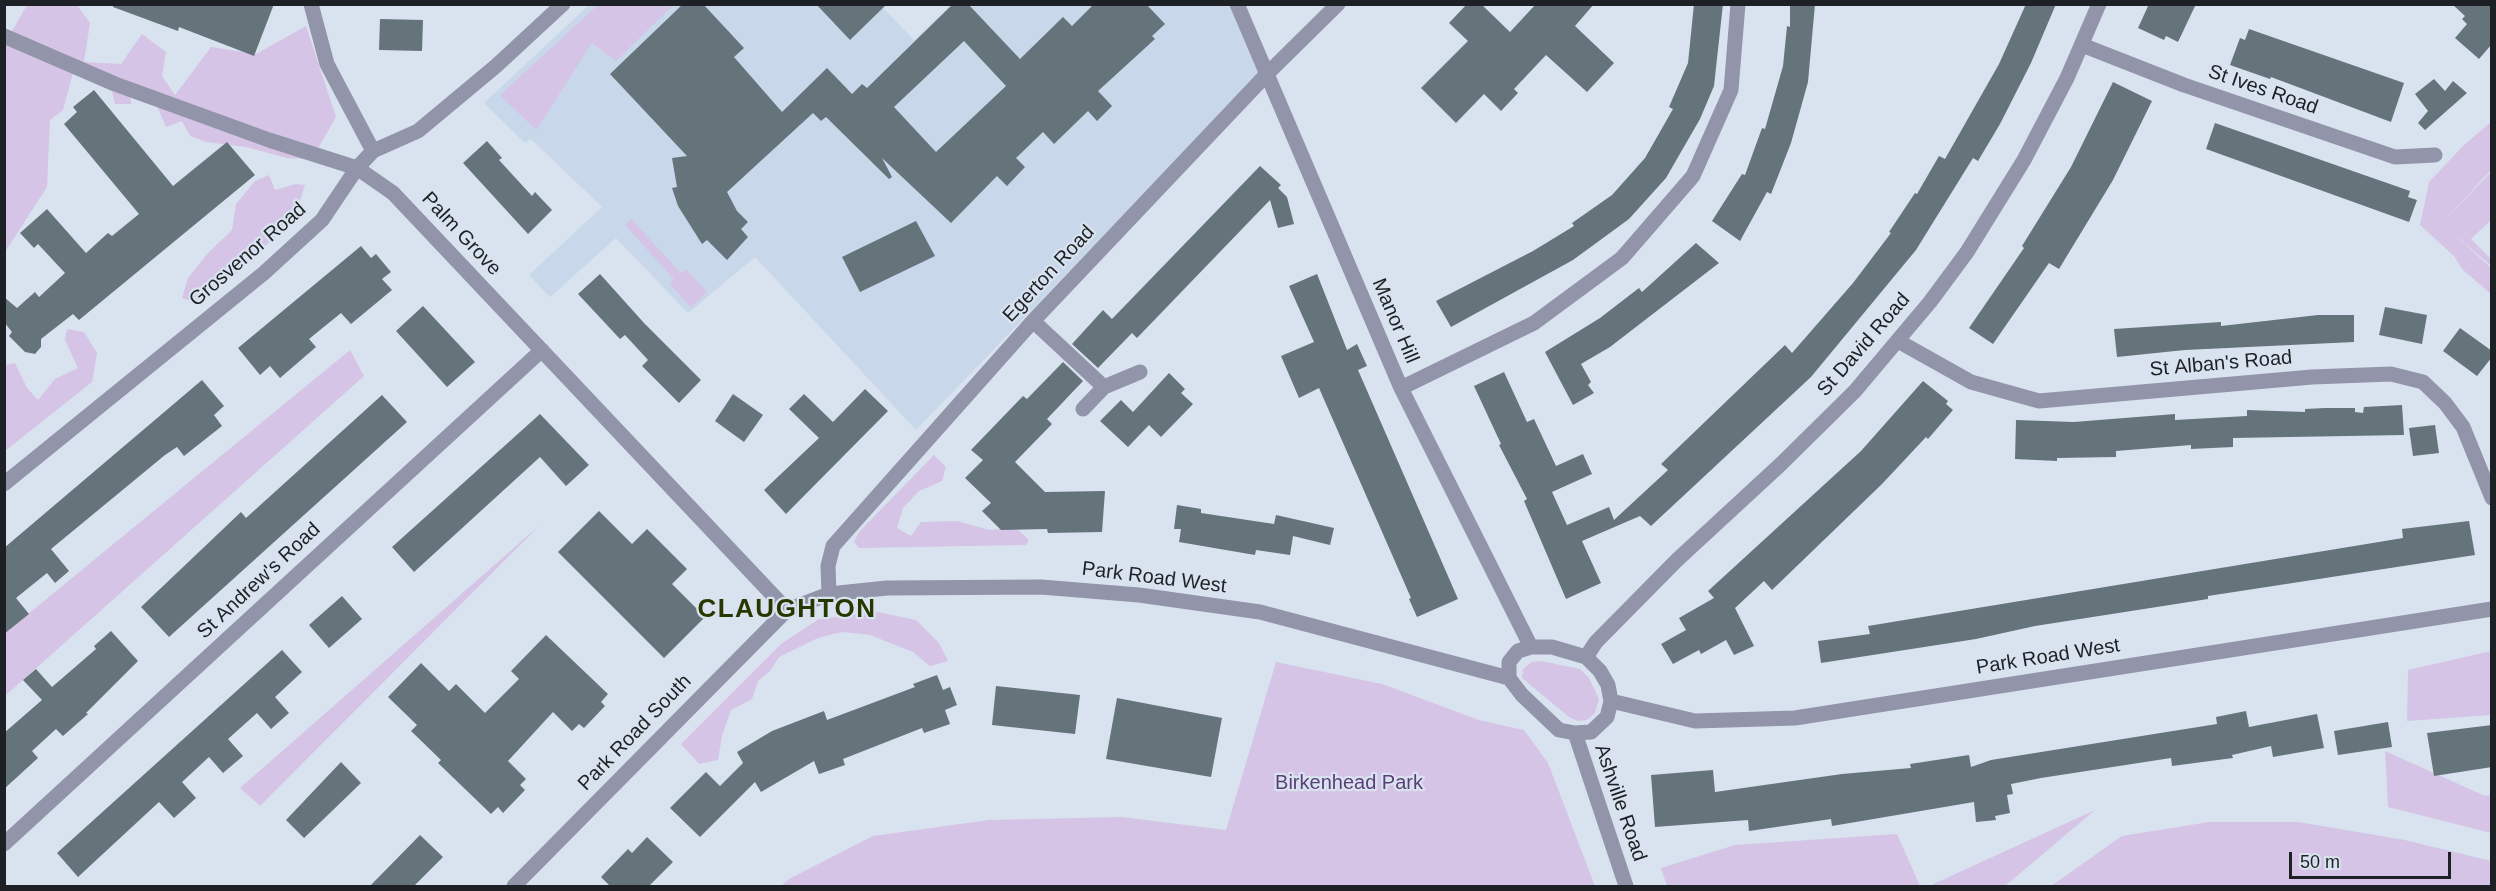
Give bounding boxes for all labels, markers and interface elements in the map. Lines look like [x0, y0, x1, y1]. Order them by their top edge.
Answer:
street label: St Ives Road [2205, 60, 2321, 120]
street label: Palm Grove [416, 187, 506, 281]
street label: Grosvenor Road [185, 198, 311, 312]
street label: Egerton Road [998, 221, 1100, 327]
street label: Manor Hill [1366, 275, 1424, 367]
street label: St David Road [1813, 288, 1915, 402]
street label: St Alban's Road [2149, 346, 2293, 382]
street label: St Andrew's Road [193, 518, 325, 644]
street label: Park Road West [1080, 557, 1228, 599]
district label: CLAUGHTON [697, 594, 877, 626]
street label: Park Road West [1974, 634, 2122, 680]
street label: Park Road South [573, 670, 697, 796]
street label: Ashville Road [1589, 741, 1651, 865]
park label: Birkenhead Park [1275, 771, 1423, 795]
scale bar [2292, 840, 2454, 878]
text: 50 m [2300, 852, 2340, 872]

